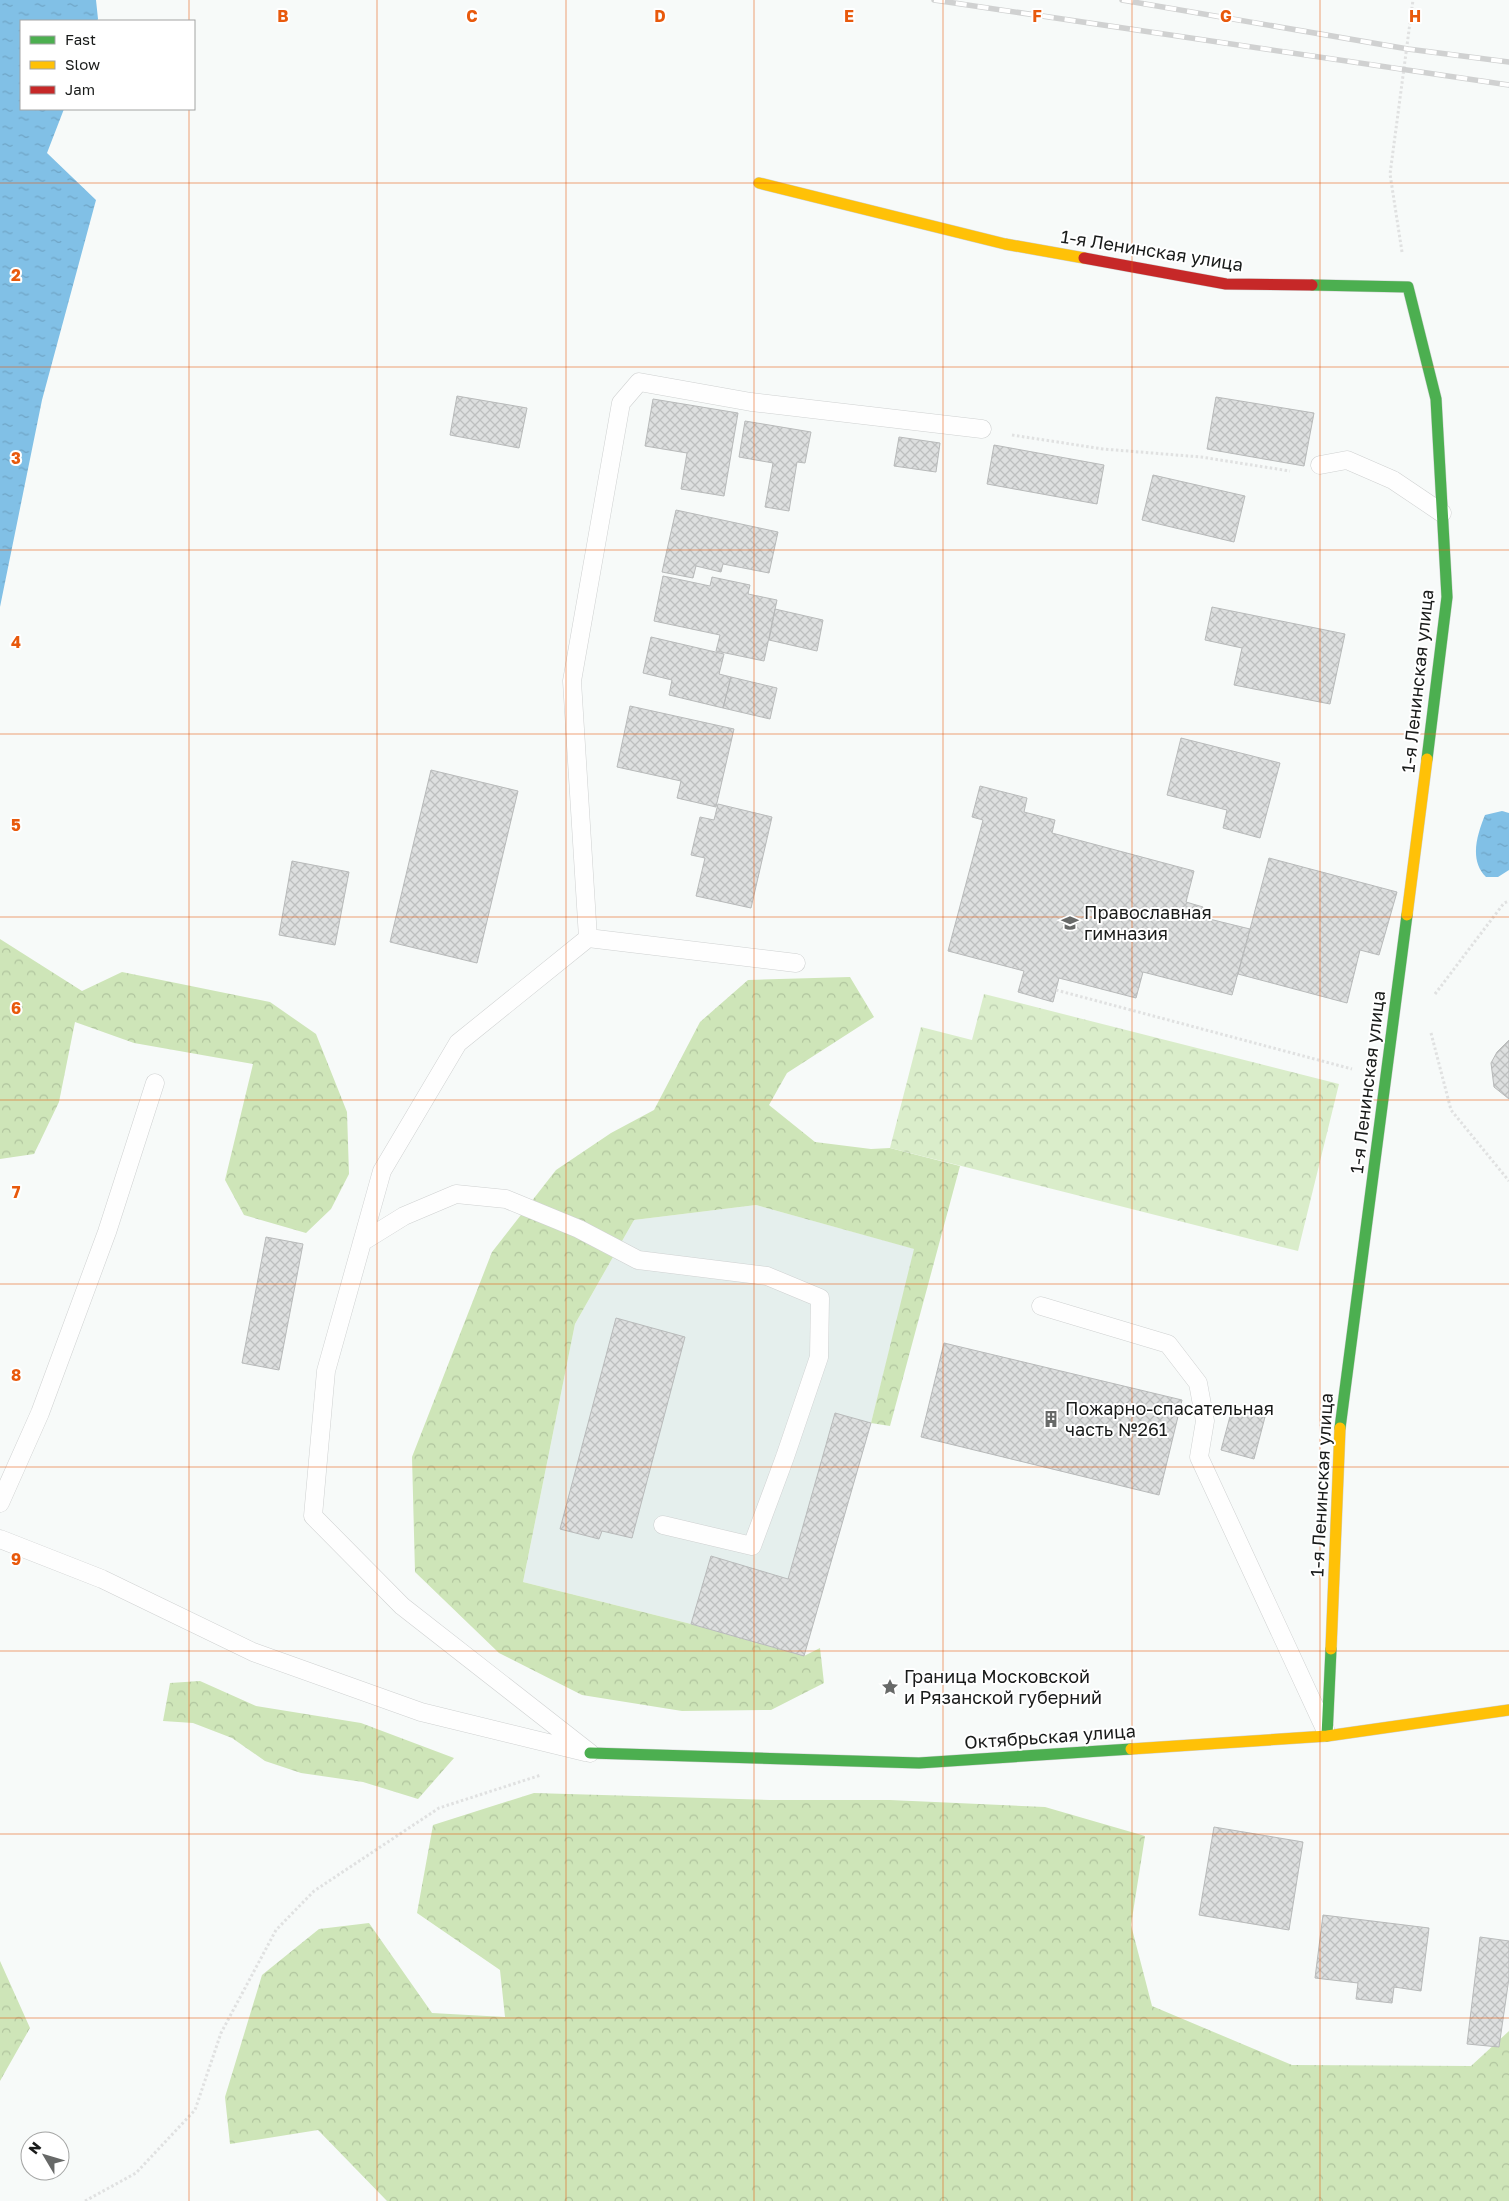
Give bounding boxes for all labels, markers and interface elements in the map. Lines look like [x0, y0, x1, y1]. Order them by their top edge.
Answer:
text: B [277, 6, 289, 26]
text: C [466, 6, 478, 26]
text: D [654, 6, 666, 26]
text: E [844, 6, 854, 26]
text: F [1032, 6, 1042, 26]
text: G [1220, 6, 1232, 26]
text: H [1409, 6, 1421, 26]
legend [20, 20, 195, 110]
text: Fast [65, 30, 96, 48]
text: Slow [65, 55, 100, 73]
text: Jam [65, 80, 95, 98]
street label: 1-я Ленинская улица [1059, 225, 1245, 275]
text: 2 [11, 265, 21, 285]
text: 3 [11, 448, 21, 468]
street label: 1-я Ленинская улица [1396, 588, 1438, 774]
text: 4 [11, 632, 21, 652]
text: 5 [11, 815, 21, 835]
place label: Православная гимназия [1084, 901, 1212, 944]
school or university icon: Православная гимназия [1060, 913, 1080, 933]
street label: 1-я Ленинская улица [1345, 989, 1389, 1175]
text: 6 [11, 998, 21, 1018]
text: 7 [12, 1182, 21, 1202]
text: 8 [11, 1365, 21, 1385]
street label: 1-я Ленинская улица [1305, 1392, 1337, 1578]
place label: Пожарно-спасательная часть №261 [1065, 1397, 1274, 1440]
building icon: Пожарно-спасательная часть №261 [1041, 1409, 1061, 1429]
text: 9 [11, 1549, 21, 1569]
place label: Граница Московской и Рязанской губерний [904, 1665, 1102, 1708]
place icon: Граница Московской и Рязанской губерний [880, 1677, 900, 1697]
street label: Октябрьская улица [964, 1719, 1136, 1753]
north arrow [20, 2131, 70, 2181]
text: N [24, 2138, 44, 2157]

